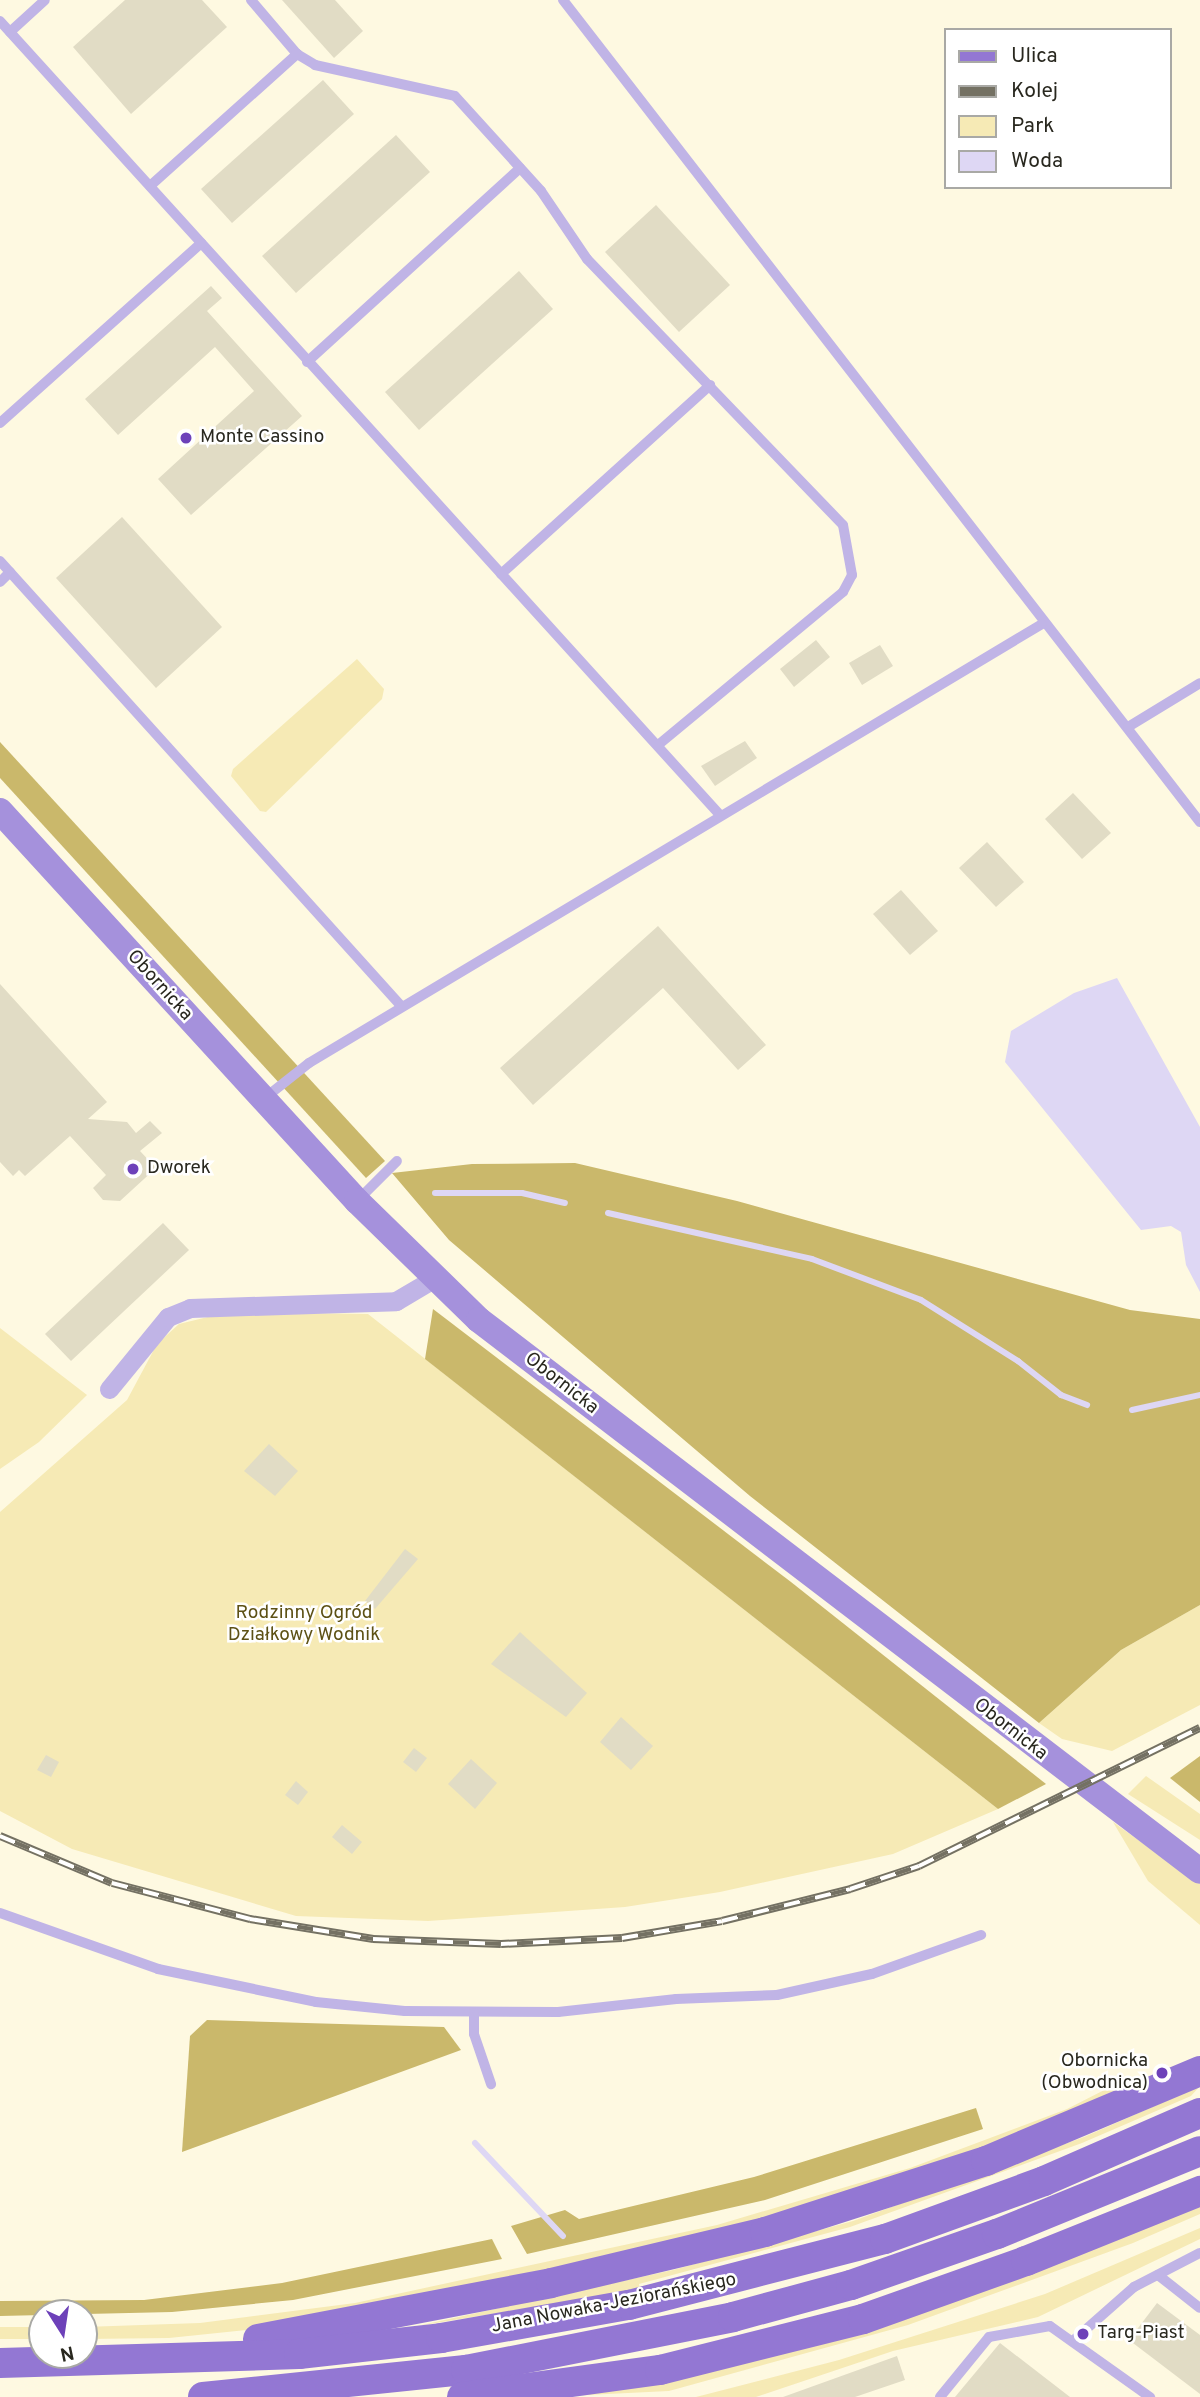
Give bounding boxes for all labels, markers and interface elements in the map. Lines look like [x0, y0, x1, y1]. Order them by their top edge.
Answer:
legend [944, 28, 1172, 189]
text: Ulica [1011, 43, 1058, 70]
text: Kolej [1011, 78, 1058, 105]
text: Park [1011, 113, 1054, 140]
text: Woda [1011, 148, 1063, 175]
place label: Monte Cassino [200, 427, 324, 449]
marker: Monte Cassino [178, 430, 194, 446]
street label: Obornicka [121, 946, 197, 1026]
place label: Dworek [147, 1158, 211, 1180]
marker: Dworek [125, 1161, 141, 1177]
street label: Obornicka [520, 1348, 602, 1420]
park label: Rodzinny Ogród Działkowy Wodnik [228, 1603, 380, 1647]
street label: Obornicka [969, 1694, 1051, 1766]
place label: Obornicka (Obwodnica) [1041, 2051, 1148, 2095]
marker: Obornicka (Obwodnica) [1154, 2065, 1170, 2081]
street label: Jana Nowaka-Jeziorańskiego [490, 2269, 738, 2339]
north arrow [28, 2299, 98, 2369]
place label: Targ-Piast [1097, 2323, 1185, 2345]
marker: Targ-Piast [1075, 2326, 1091, 2342]
text: N [58, 2339, 76, 2366]

